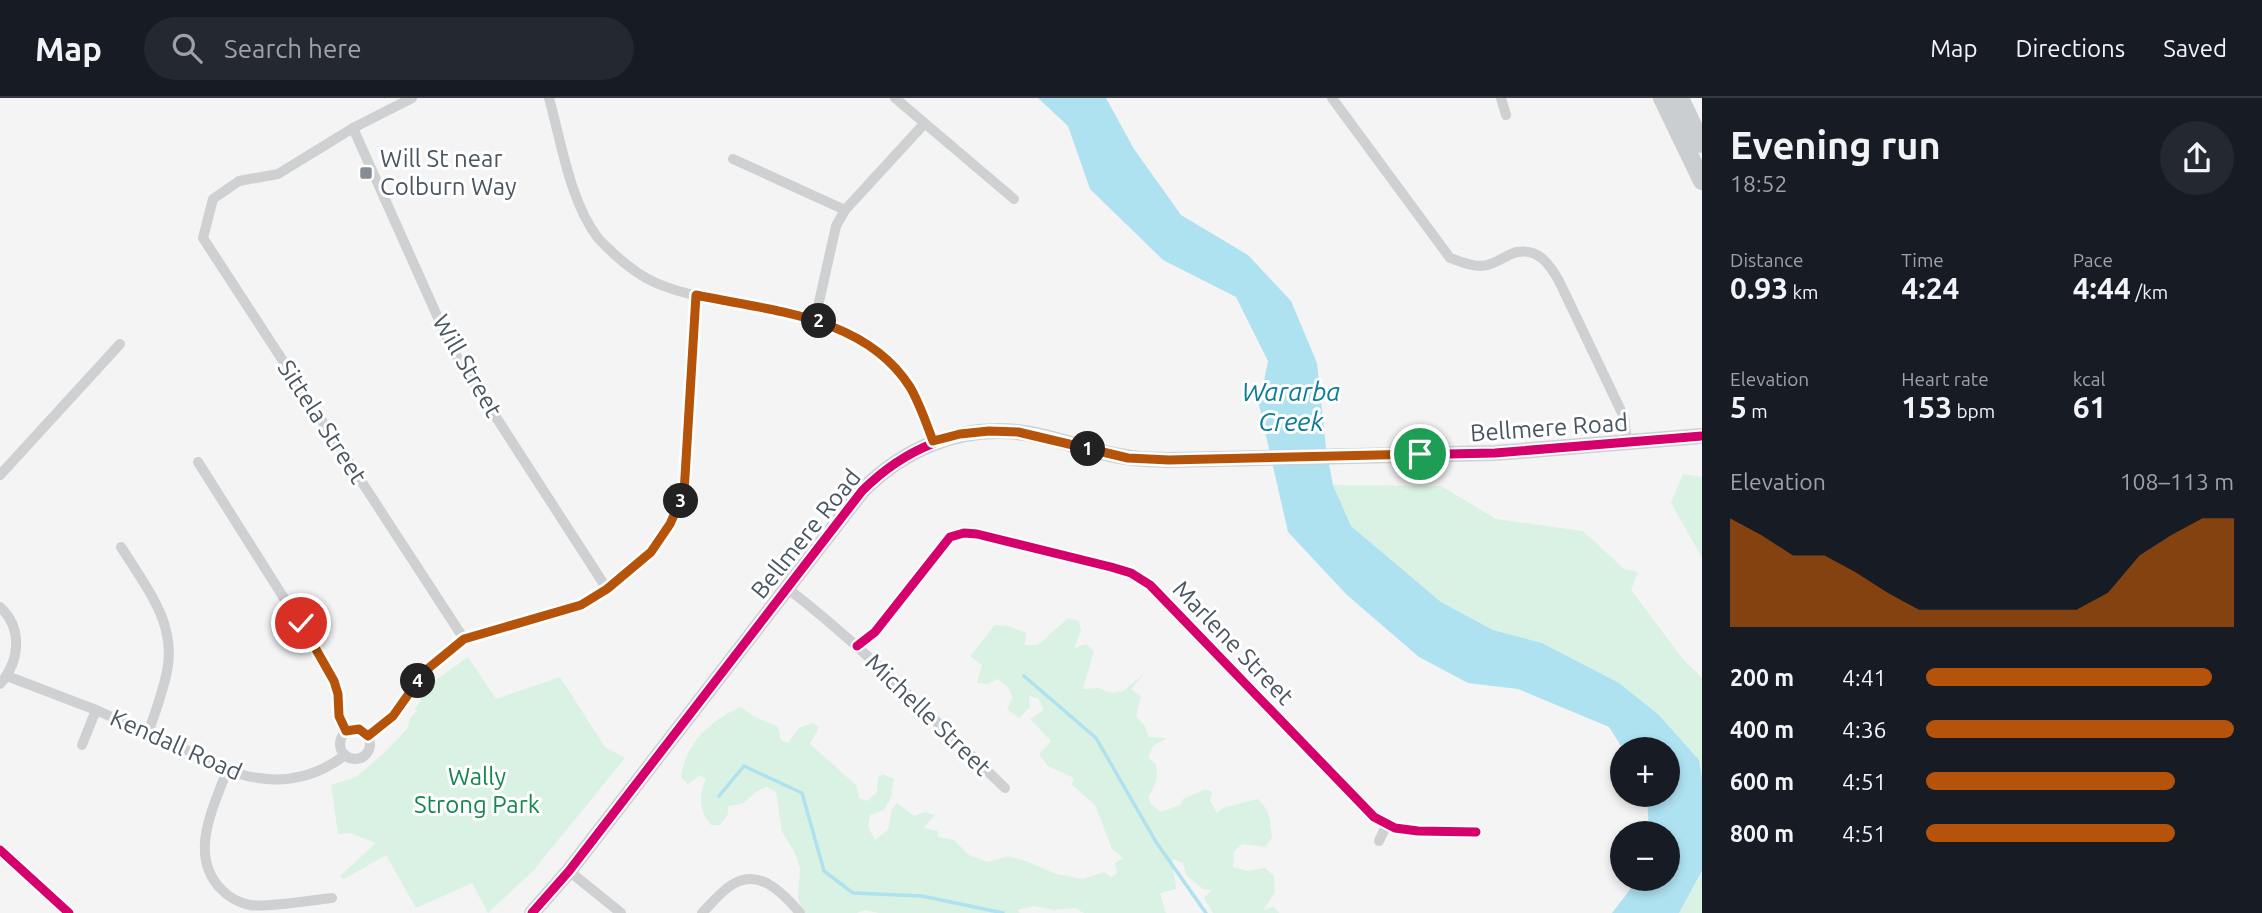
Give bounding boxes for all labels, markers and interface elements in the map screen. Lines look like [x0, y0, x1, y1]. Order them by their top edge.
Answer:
search box [144, 17, 634, 80]
icon: search [168, 29, 206, 67]
text: Map [35, 30, 102, 67]
text: Search here [224, 34, 362, 63]
text: Map [1930, 35, 1977, 62]
text: Directions [2015, 35, 2125, 62]
text: Saved [2163, 35, 2227, 62]
button: share [2160, 121, 2234, 195]
text: Evening run [1730, 124, 1941, 166]
place label: Will St near Colburn Way [380, 145, 517, 200]
marker: Will St near Colburn Way [358, 165, 374, 181]
text: 18:52 [1730, 171, 1788, 196]
text: Distance [1730, 249, 1804, 271]
text: Time [1901, 249, 1944, 271]
text: Pace [2073, 249, 2113, 271]
text: 0.93 [1730, 271, 1788, 305]
text: 4:24 [1901, 271, 1959, 305]
text: 4:44 [2073, 271, 2131, 305]
text: km [1788, 281, 1818, 303]
text: /km [2131, 281, 2168, 303]
pin: 2 [802, 304, 836, 339]
text: 2 [813, 309, 824, 331]
street label: Will Street [427, 310, 508, 422]
street label: Sittela Street [273, 355, 373, 489]
text: Elevation [1730, 368, 1809, 390]
text: Heart rate [1901, 368, 1989, 390]
text: kcal [2073, 368, 2105, 390]
water label: Wararba Creek [1242, 377, 1340, 436]
text: 5 [1730, 390, 1747, 424]
text: 153 [1901, 390, 1952, 424]
text: 61 [2073, 390, 2107, 424]
text: m [1747, 400, 1768, 422]
text: bpm [1952, 400, 1995, 422]
street label: Bellmere Road [1469, 409, 1629, 446]
pin [1390, 424, 1450, 484]
pin: 1 [1070, 432, 1106, 466]
icon: arrive [1401, 435, 1439, 473]
text: 1 [1082, 437, 1093, 459]
street label: Bellmere Road [745, 464, 866, 604]
text: Elevation [1730, 469, 1826, 494]
text: 108–113 m [2120, 469, 2234, 494]
pin: 3 [664, 484, 698, 518]
text: 3 [675, 489, 686, 511]
street label: Marlene Street [1168, 575, 1299, 710]
pin [271, 593, 331, 653]
icon: check [282, 604, 320, 642]
street label: Michelle Street [860, 648, 997, 781]
pin: 4 [400, 664, 436, 698]
text: 200 m [1730, 665, 1794, 690]
text: 4:41 [1842, 665, 1887, 690]
text: 4 [412, 669, 423, 691]
street label: Kendall Road [106, 704, 246, 786]
text: 400 m [1730, 717, 1794, 742]
text: 4:36 [1842, 717, 1887, 742]
map controls [1610, 737, 1680, 891]
button: + [1610, 737, 1680, 807]
park label: Wally Strong Park [414, 763, 540, 818]
text: 600 m [1730, 769, 1794, 794]
text: 4:51 [1842, 769, 1887, 794]
button: − [1610, 821, 1680, 891]
text: 800 m [1730, 821, 1794, 846]
text: 4:51 [1842, 821, 1887, 846]

